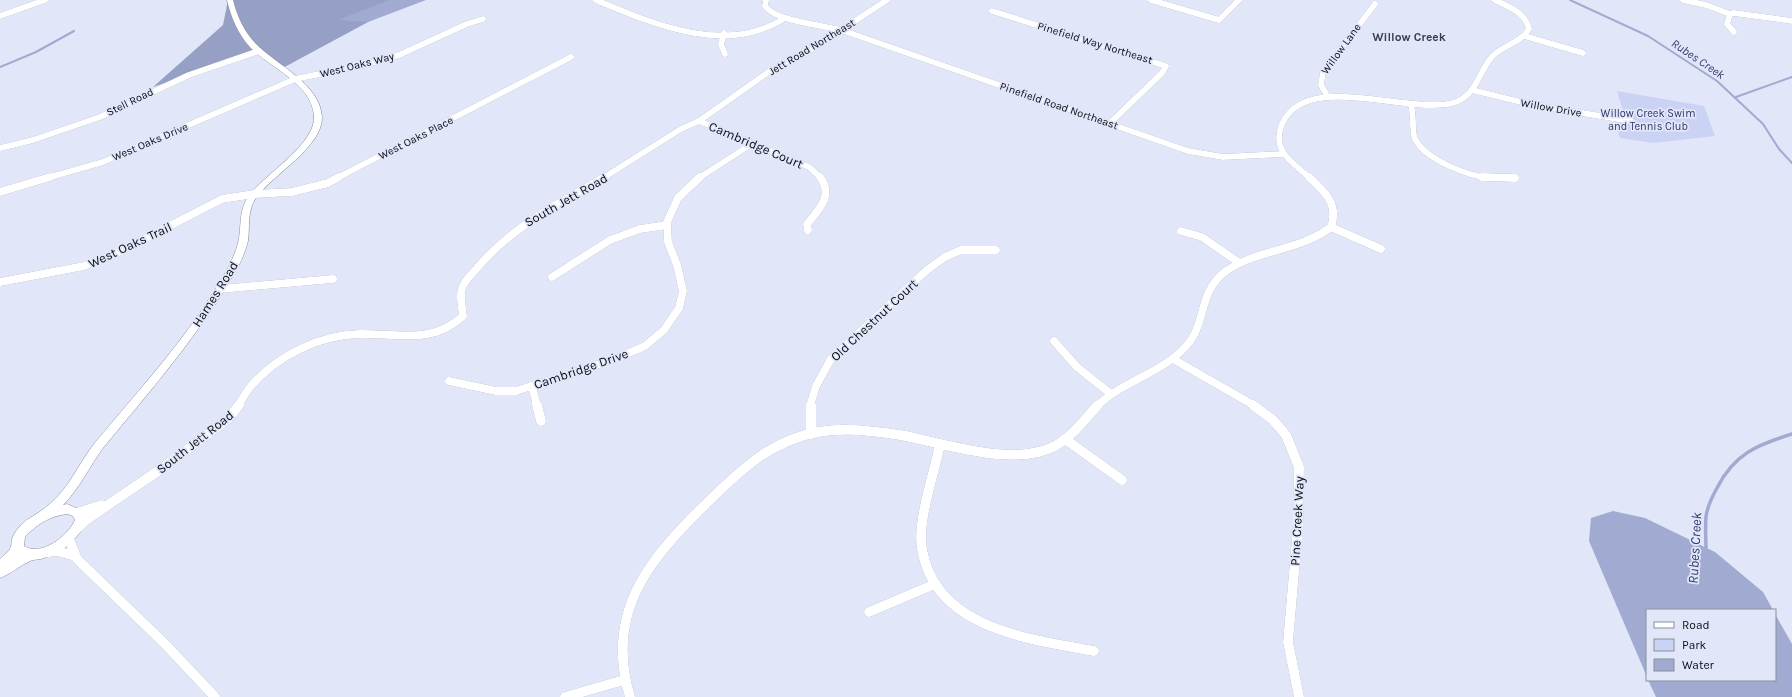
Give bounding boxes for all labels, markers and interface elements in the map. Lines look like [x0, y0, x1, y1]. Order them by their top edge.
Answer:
street label: Jett Road Northeast [766, 16, 858, 78]
street label: Pinefield Way Northeast [1036, 19, 1154, 67]
street label: Willow Lane [1318, 21, 1364, 77]
district label: Willow Creek [1372, 30, 1446, 44]
water label: Rubes Creek [1669, 36, 1728, 82]
street label: West Oaks Way [319, 49, 395, 81]
street label: Pinefield Road Northeast [998, 80, 1120, 132]
street label: Stell Road [104, 85, 156, 119]
street label: Willow Drive [1520, 96, 1583, 120]
park label: Willow Creek Swim and Tennis Club [1601, 107, 1695, 133]
street label: West Oaks Place [377, 113, 456, 162]
street label: Cambridge Court [707, 118, 805, 172]
street label: West Oaks Drive [110, 120, 190, 164]
street label: South Jett Road [522, 170, 610, 230]
street label: West Oaks Trail [86, 219, 174, 271]
street label: Hames Road [189, 258, 241, 330]
street label: Old Chestnut Court [827, 276, 921, 364]
street label: Cambridge Drive [532, 346, 630, 392]
street label: South Jett Road [154, 407, 236, 477]
street label: Pine Creek Way [1287, 476, 1307, 566]
water label: Rubes Creek [1685, 511, 1705, 584]
legend [1646, 609, 1776, 681]
text: Road [1682, 618, 1710, 632]
text: Park [1682, 638, 1707, 652]
text: Water [1682, 658, 1715, 672]

